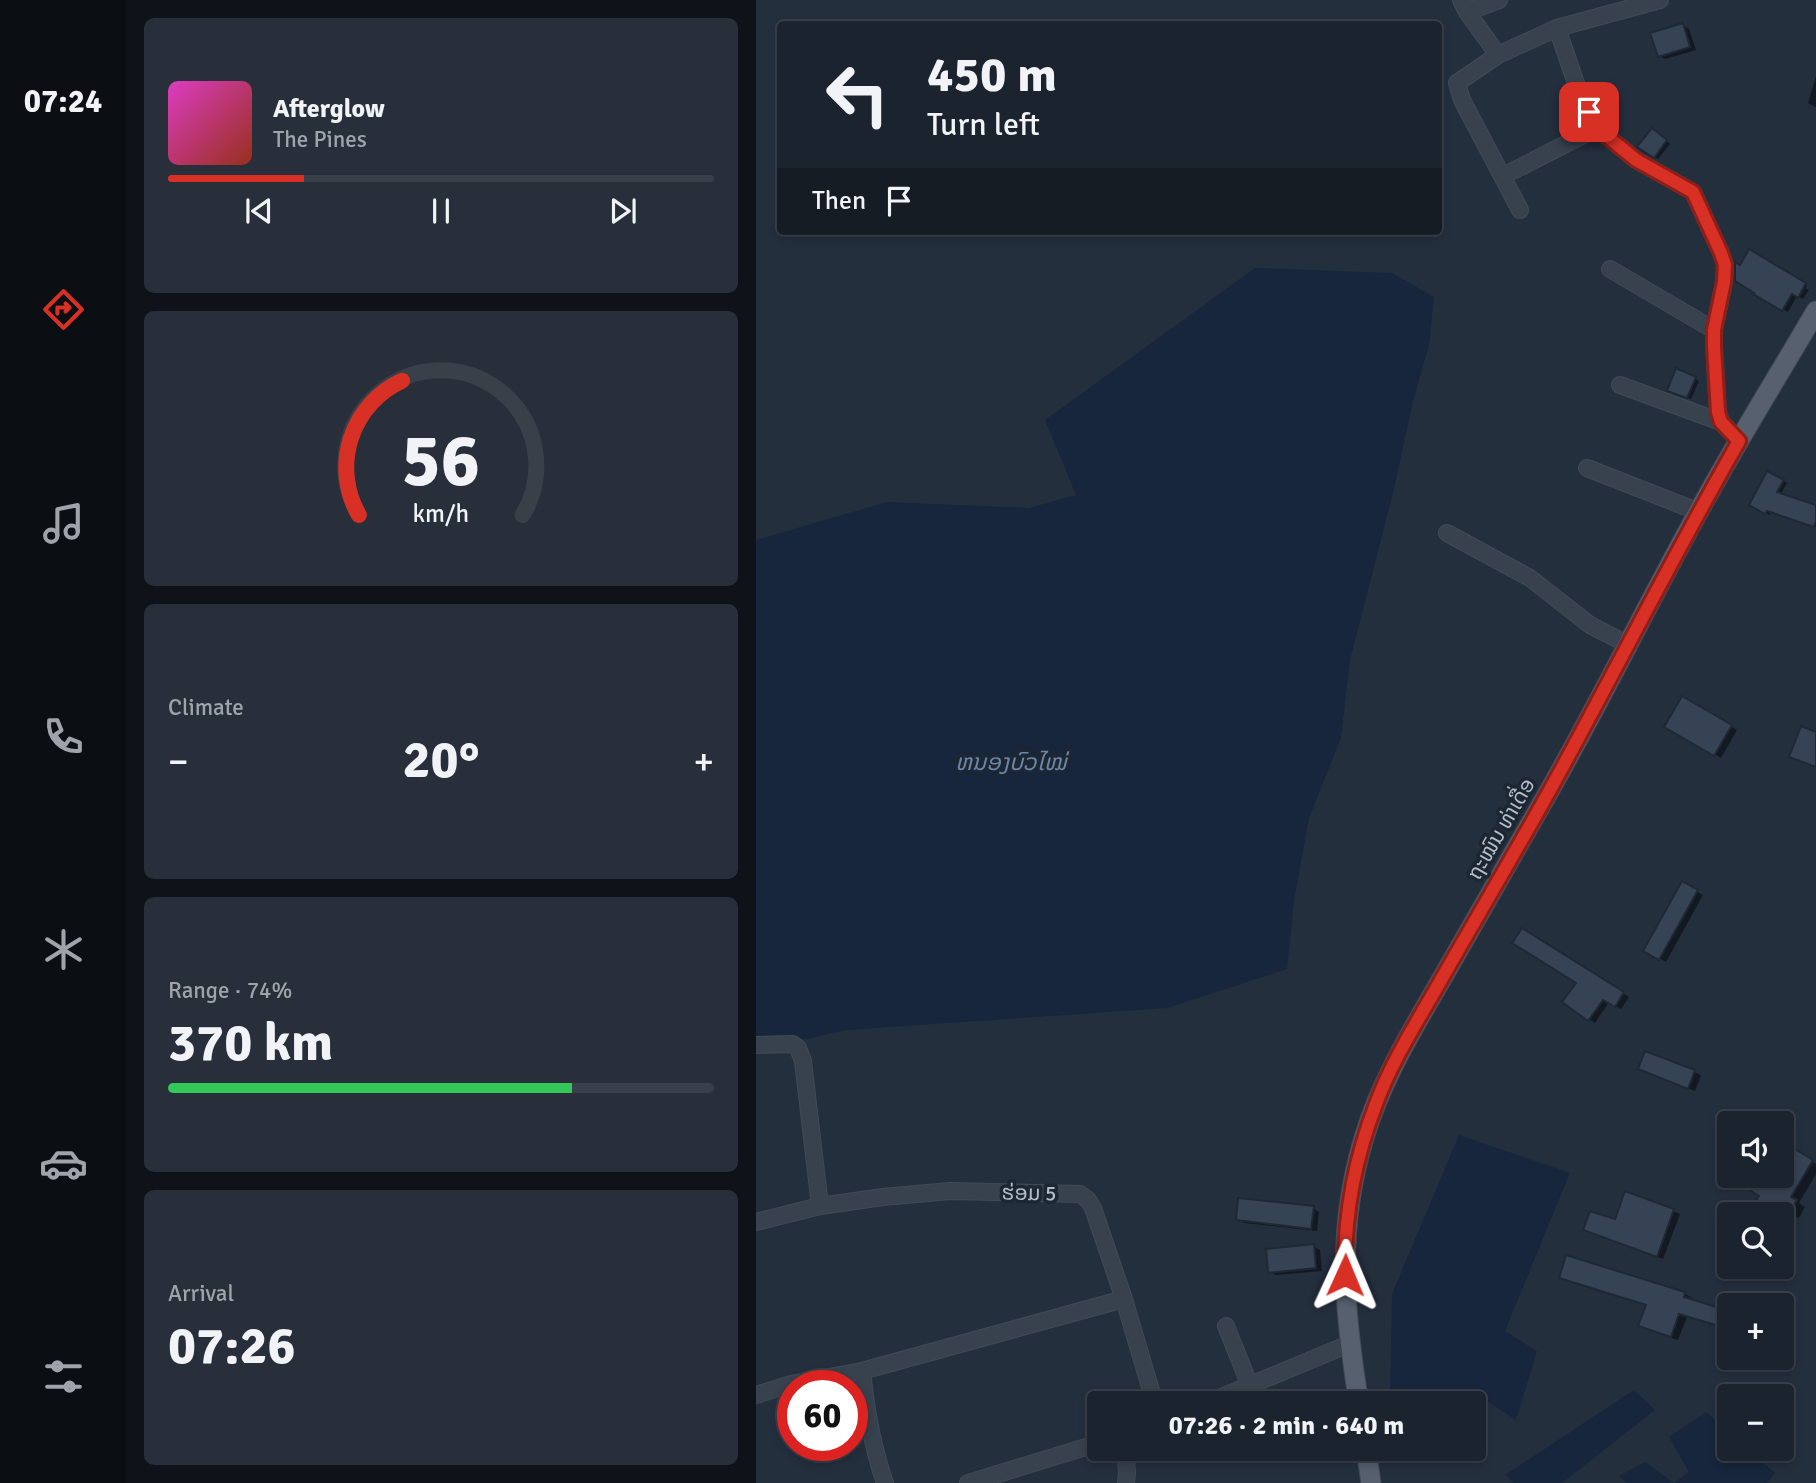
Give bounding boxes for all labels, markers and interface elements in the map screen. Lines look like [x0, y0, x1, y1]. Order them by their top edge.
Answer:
text: 450 m [927, 45, 1057, 105]
icon: left [812, 49, 903, 140]
text: 07:24 [24, 82, 102, 121]
pin [1559, 82, 1619, 142]
text: Afterglow [273, 93, 385, 125]
icon: arrive [1570, 93, 1608, 131]
text: Turn left [927, 105, 1040, 144]
text: The Pines [273, 125, 367, 154]
icon: arrive [880, 182, 918, 220]
text: Then [812, 185, 866, 217]
icon: previous [240, 192, 278, 230]
icon: pause [422, 192, 460, 230]
icon: next [604, 192, 642, 230]
icon: directions [39, 285, 88, 334]
text: 56 [402, 417, 480, 506]
text: km/h [413, 497, 469, 528]
icon: music [39, 499, 88, 548]
text: Climate [168, 693, 244, 722]
icon: phone [39, 712, 88, 761]
text: 20° [403, 728, 479, 792]
text: − [168, 738, 189, 785]
text: + [693, 738, 714, 785]
water label: ຫນອງບົວໄໝ່ [955, 748, 1070, 777]
street label: ຖະໝົນ ທ່າເດື່ອ [1459, 772, 1541, 885]
icon: climate [39, 925, 88, 974]
text: Range · 74% [168, 976, 292, 1005]
text: 370 km [168, 1011, 333, 1075]
map controls [1717, 1111, 1794, 1461]
button: sound [1717, 1111, 1794, 1188]
icon: car [39, 1139, 88, 1188]
street label: ຮ່ອມ 5 [1001, 1180, 1057, 1206]
button: search [1717, 1202, 1794, 1279]
position arrow [1308, 1238, 1382, 1312]
text: Arrival [168, 1279, 234, 1308]
button: + [1717, 1293, 1794, 1370]
text: 07:26 [168, 1314, 296, 1378]
icon: filters [39, 1352, 88, 1401]
speed limit sign: 60 [777, 1370, 868, 1461]
button: − [1717, 1384, 1794, 1461]
text: 07:26 · 2 min · 640 m [1169, 1410, 1404, 1442]

